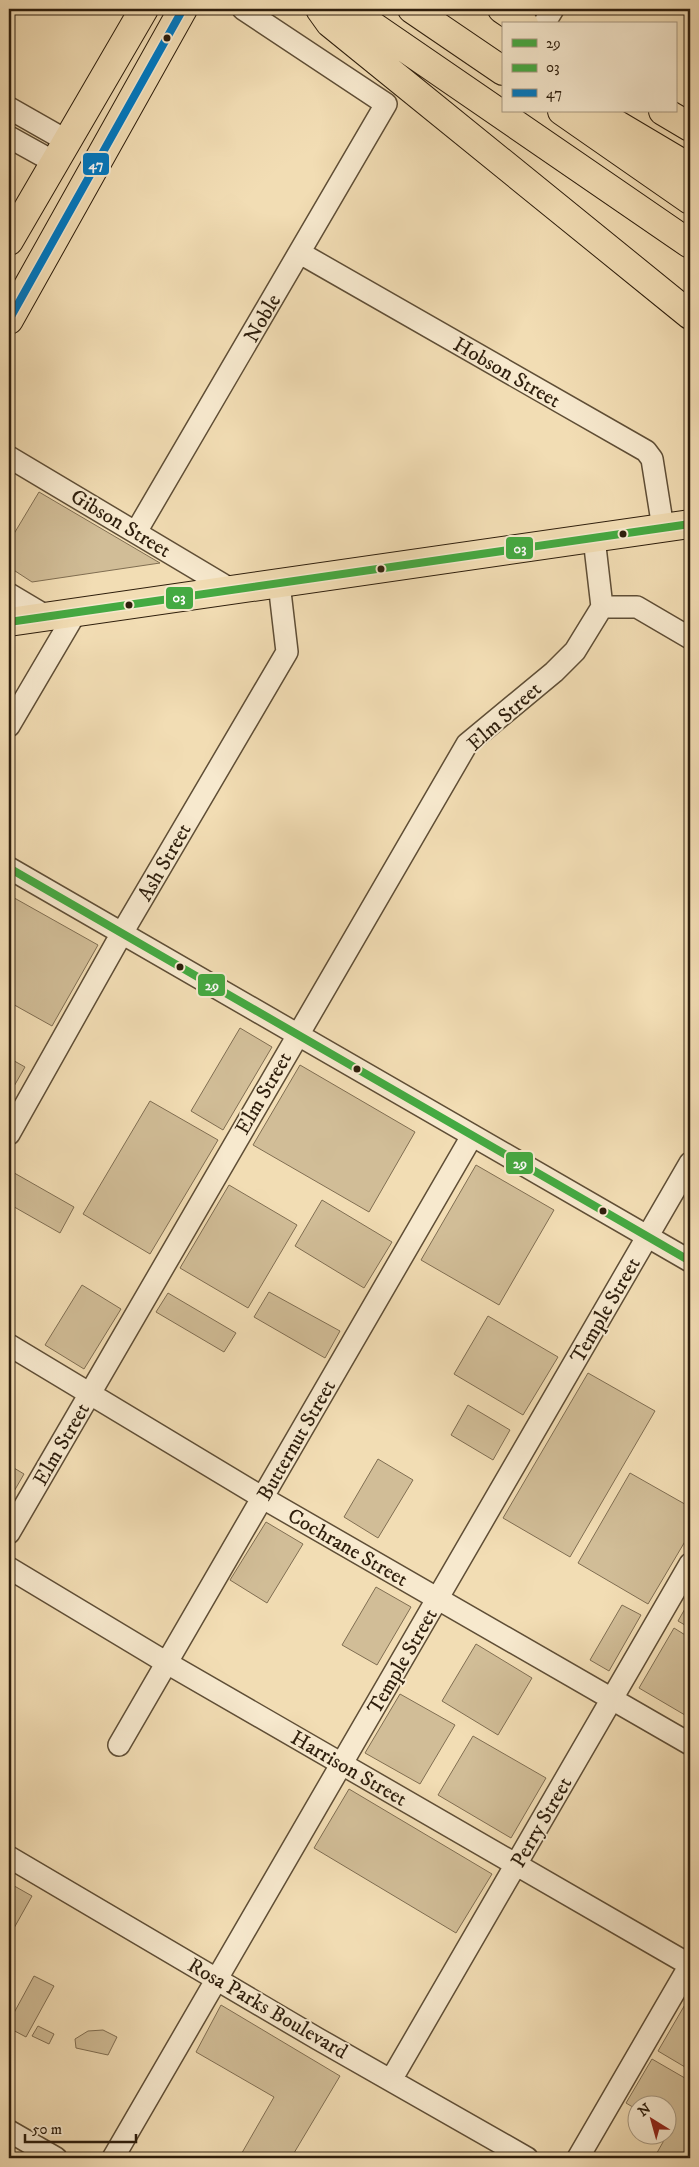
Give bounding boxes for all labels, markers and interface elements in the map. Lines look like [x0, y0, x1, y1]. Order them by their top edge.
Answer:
legend [502, 22, 676, 112]
unlabelled marker [162, 33, 172, 43]
text: 29 [546, 34, 561, 53]
text: 03 [546, 58, 560, 77]
text: 47 [546, 84, 562, 103]
line badge: 47 [82, 152, 110, 176]
text: 47 [88, 156, 103, 174]
street label: Noble [239, 289, 287, 347]
street label: Hobson Street [448, 332, 565, 414]
street label: Gibson Street [66, 484, 176, 564]
unlabelled marker [618, 529, 628, 539]
line badge: 03 [505, 536, 534, 560]
text: 03 [514, 540, 526, 558]
unlabelled marker [376, 564, 386, 574]
line badge: 03 [165, 586, 194, 610]
text: 03 [173, 589, 185, 607]
unlabelled marker [124, 600, 134, 610]
street label: Elm Street [462, 676, 547, 757]
street label: Ash Street [132, 819, 198, 906]
unlabelled marker [175, 962, 185, 972]
line badge: 29 [197, 973, 226, 997]
text: 29 [205, 977, 219, 995]
street label: Elm Street [230, 1047, 298, 1139]
unlabelled marker [352, 1064, 362, 1074]
line badge: 29 [505, 1151, 534, 1175]
text: 29 [513, 1155, 527, 1173]
unlabelled marker [598, 1206, 608, 1216]
street label: Temple Street [565, 1253, 647, 1368]
street label: Butternut Street [252, 1375, 342, 1506]
street label: Elm Street [28, 1398, 96, 1490]
street label: Cochrane Street [283, 1503, 413, 1593]
street label: Temple Street [362, 1604, 444, 1719]
street label: Harrison Street [286, 1725, 412, 1813]
street label: Perry Street [506, 1772, 578, 1872]
street label: Rosa Parks Boulevard [183, 1953, 352, 2065]
north arrow [626, 2094, 676, 2144]
text: N [635, 2099, 655, 2121]
scale bar [25, 2112, 136, 2144]
text: 50 m [32, 2120, 62, 2139]

